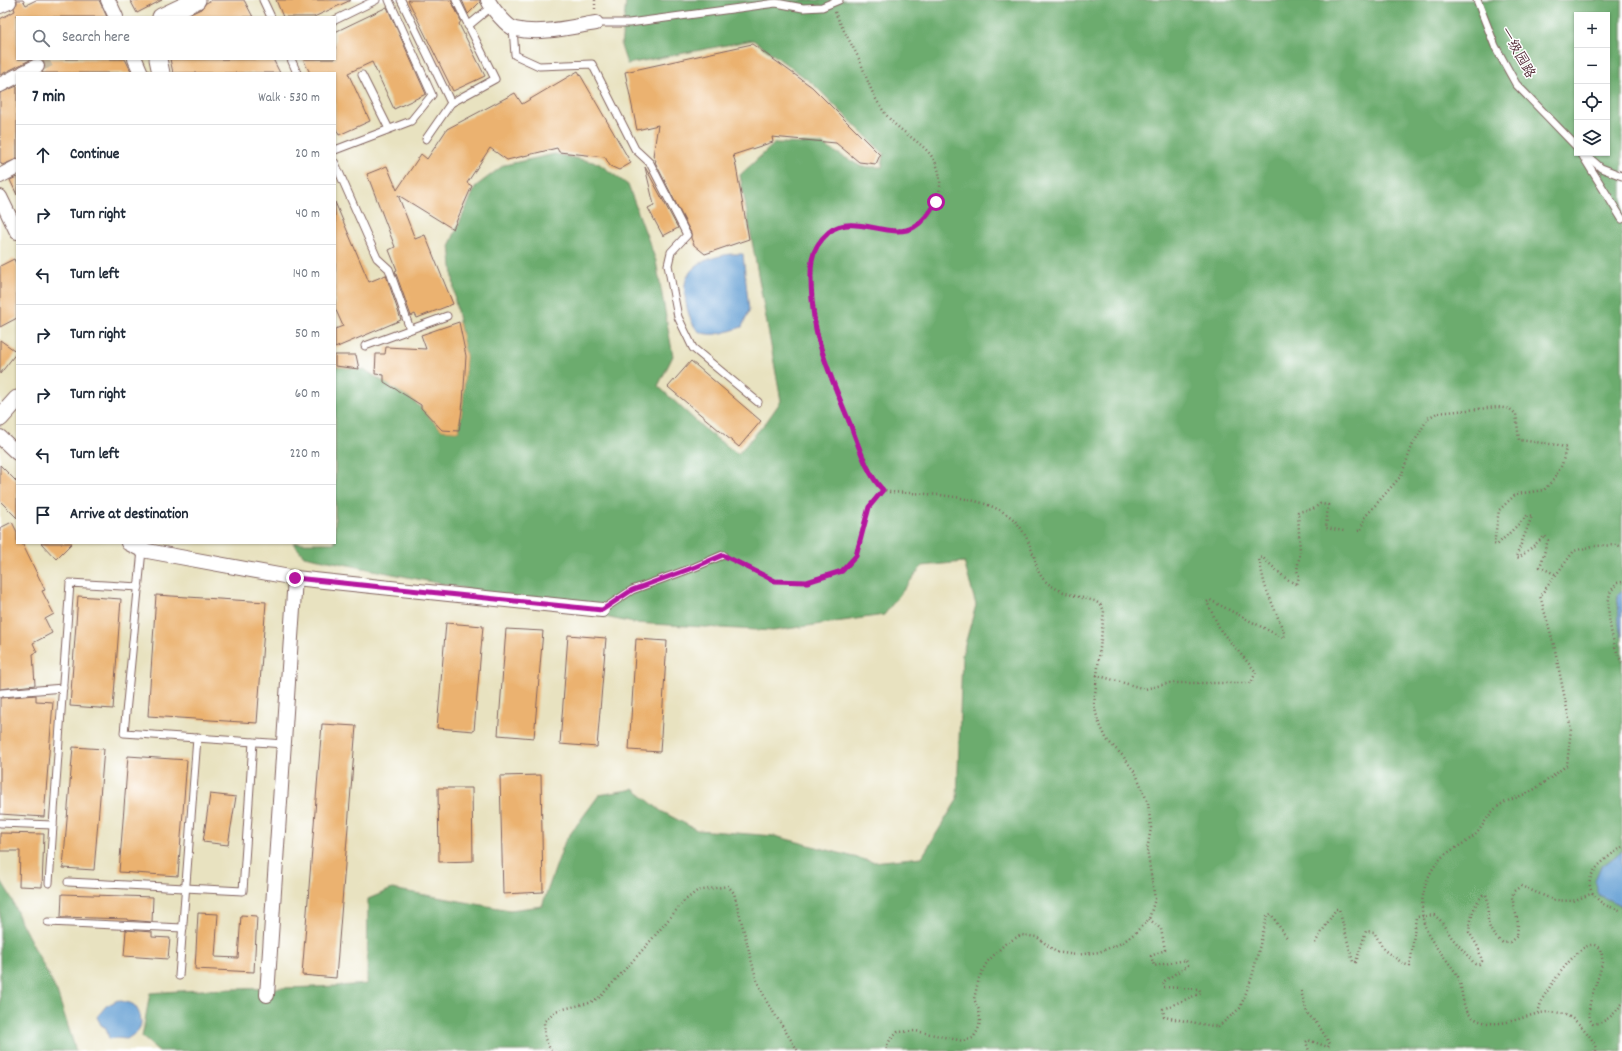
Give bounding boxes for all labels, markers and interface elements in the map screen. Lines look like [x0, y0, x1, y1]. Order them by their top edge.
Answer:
map controls [1574, 12, 1610, 156]
button: + [1574, 12, 1610, 48]
search box [16, 16, 336, 60]
street label: 一级园路 [1495, 24, 1539, 82]
icon: search [30, 27, 52, 49]
text: Search here [62, 27, 130, 49]
button: − [1574, 48, 1610, 84]
button: locate [1574, 84, 1610, 120]
text: 7 min [32, 86, 65, 110]
text: Walk · 530 m [258, 89, 320, 108]
button: layers [1574, 120, 1610, 156]
icon: ahead [32, 144, 54, 166]
text: Continue [70, 144, 119, 166]
text: 20 m [295, 145, 320, 164]
route start [927, 193, 945, 211]
icon: right [32, 204, 54, 226]
text: Turn right [70, 204, 126, 226]
text: 40 m [296, 205, 320, 224]
icon: left [32, 264, 54, 286]
text: Turn left [70, 264, 119, 286]
text: 140 m [293, 265, 320, 284]
icon: right [32, 324, 54, 346]
text: Turn right [70, 324, 126, 346]
text: 50 m [295, 325, 320, 344]
icon: right [32, 384, 54, 406]
text: Turn right [70, 384, 126, 406]
text: 60 m [295, 385, 320, 404]
icon: left [32, 444, 54, 466]
text: Turn left [70, 444, 119, 466]
text: 220 m [290, 445, 320, 464]
icon: arrive [32, 504, 54, 526]
text: Arrive at destination [70, 504, 188, 526]
route end [286, 569, 304, 587]

